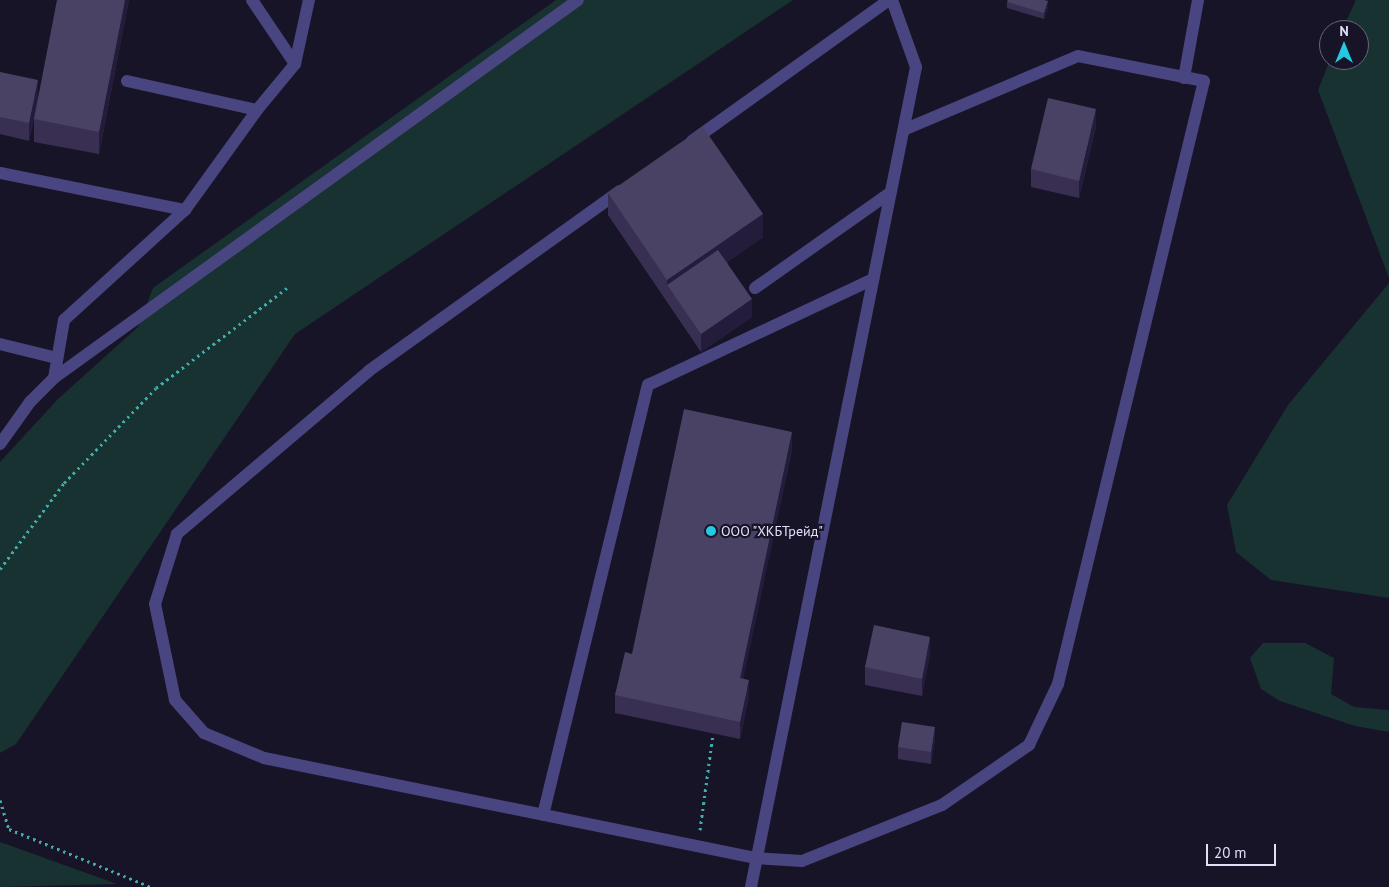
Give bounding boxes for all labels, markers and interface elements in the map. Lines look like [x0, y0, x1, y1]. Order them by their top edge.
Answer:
north arrow [1319, 20, 1369, 70]
text: N [1339, 22, 1349, 40]
place label: ООО "ХКБТрейд" [721, 523, 824, 539]
marker: ООО "ХКБТрейд" [705, 525, 717, 537]
scale bar [1209, 834, 1279, 866]
text: 20 m [1214, 843, 1247, 862]

